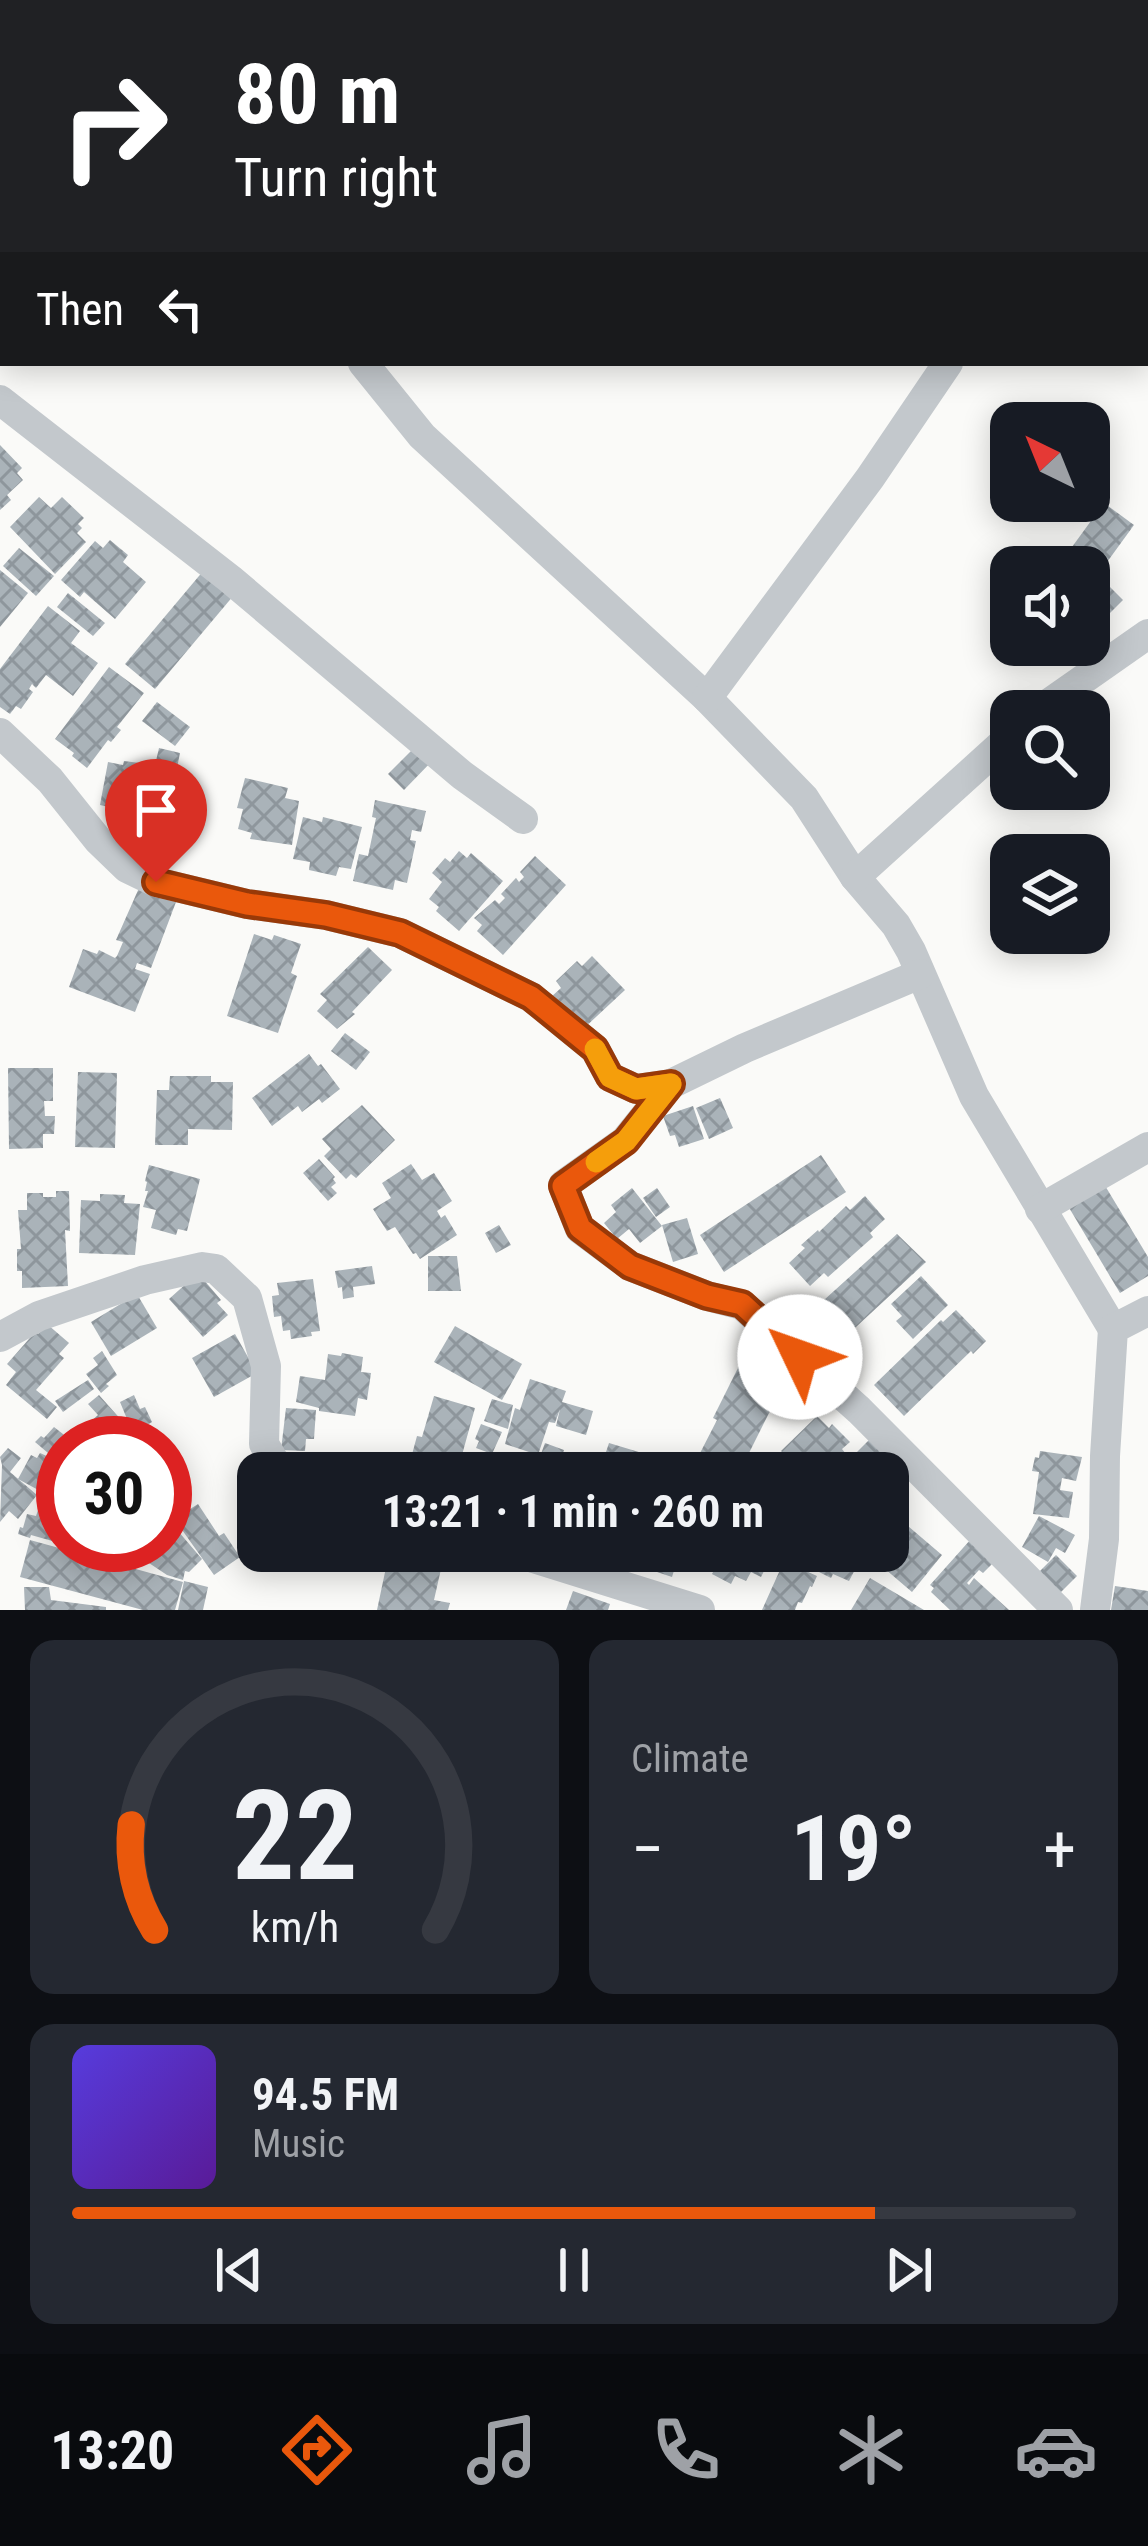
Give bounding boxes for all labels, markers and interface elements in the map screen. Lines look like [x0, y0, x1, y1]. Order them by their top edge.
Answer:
text: 80 m [234, 45, 401, 144]
icon: right [36, 48, 192, 204]
text: Turn right [234, 146, 438, 209]
icon: left [148, 276, 214, 342]
text: Then [36, 283, 124, 336]
north arrow [990, 402, 1110, 522]
map controls [990, 402, 1110, 954]
button: sound [990, 546, 1110, 666]
button: search [990, 690, 1110, 810]
pin [105, 759, 207, 882]
icon: arrive [123, 777, 189, 843]
button: layers [990, 834, 1110, 954]
position arrow [737, 1294, 863, 1420]
speed limit sign: 30 [36, 1416, 192, 1572]
text: 13:21 · 1 min · 260 m [382, 1485, 764, 1538]
text: Climate [631, 1736, 749, 1782]
text: 22 [231, 1763, 358, 1909]
text: 19° [791, 1797, 917, 1902]
text: − [631, 1811, 664, 1888]
text: + [1043, 1811, 1076, 1888]
text: km/h [250, 1902, 339, 1952]
text: 94.5 FM [252, 2068, 399, 2121]
text: Music [252, 2121, 345, 2167]
icon: previous [206, 2237, 272, 2303]
icon: pause [541, 2237, 607, 2303]
icon: next [876, 2237, 942, 2303]
icon: directions [275, 2408, 359, 2492]
icon: music [460, 2408, 544, 2492]
icon: phone [644, 2408, 728, 2492]
icon: climate [829, 2408, 913, 2492]
icon: car [1014, 2408, 1098, 2492]
text: 13:20 [50, 2419, 174, 2482]

